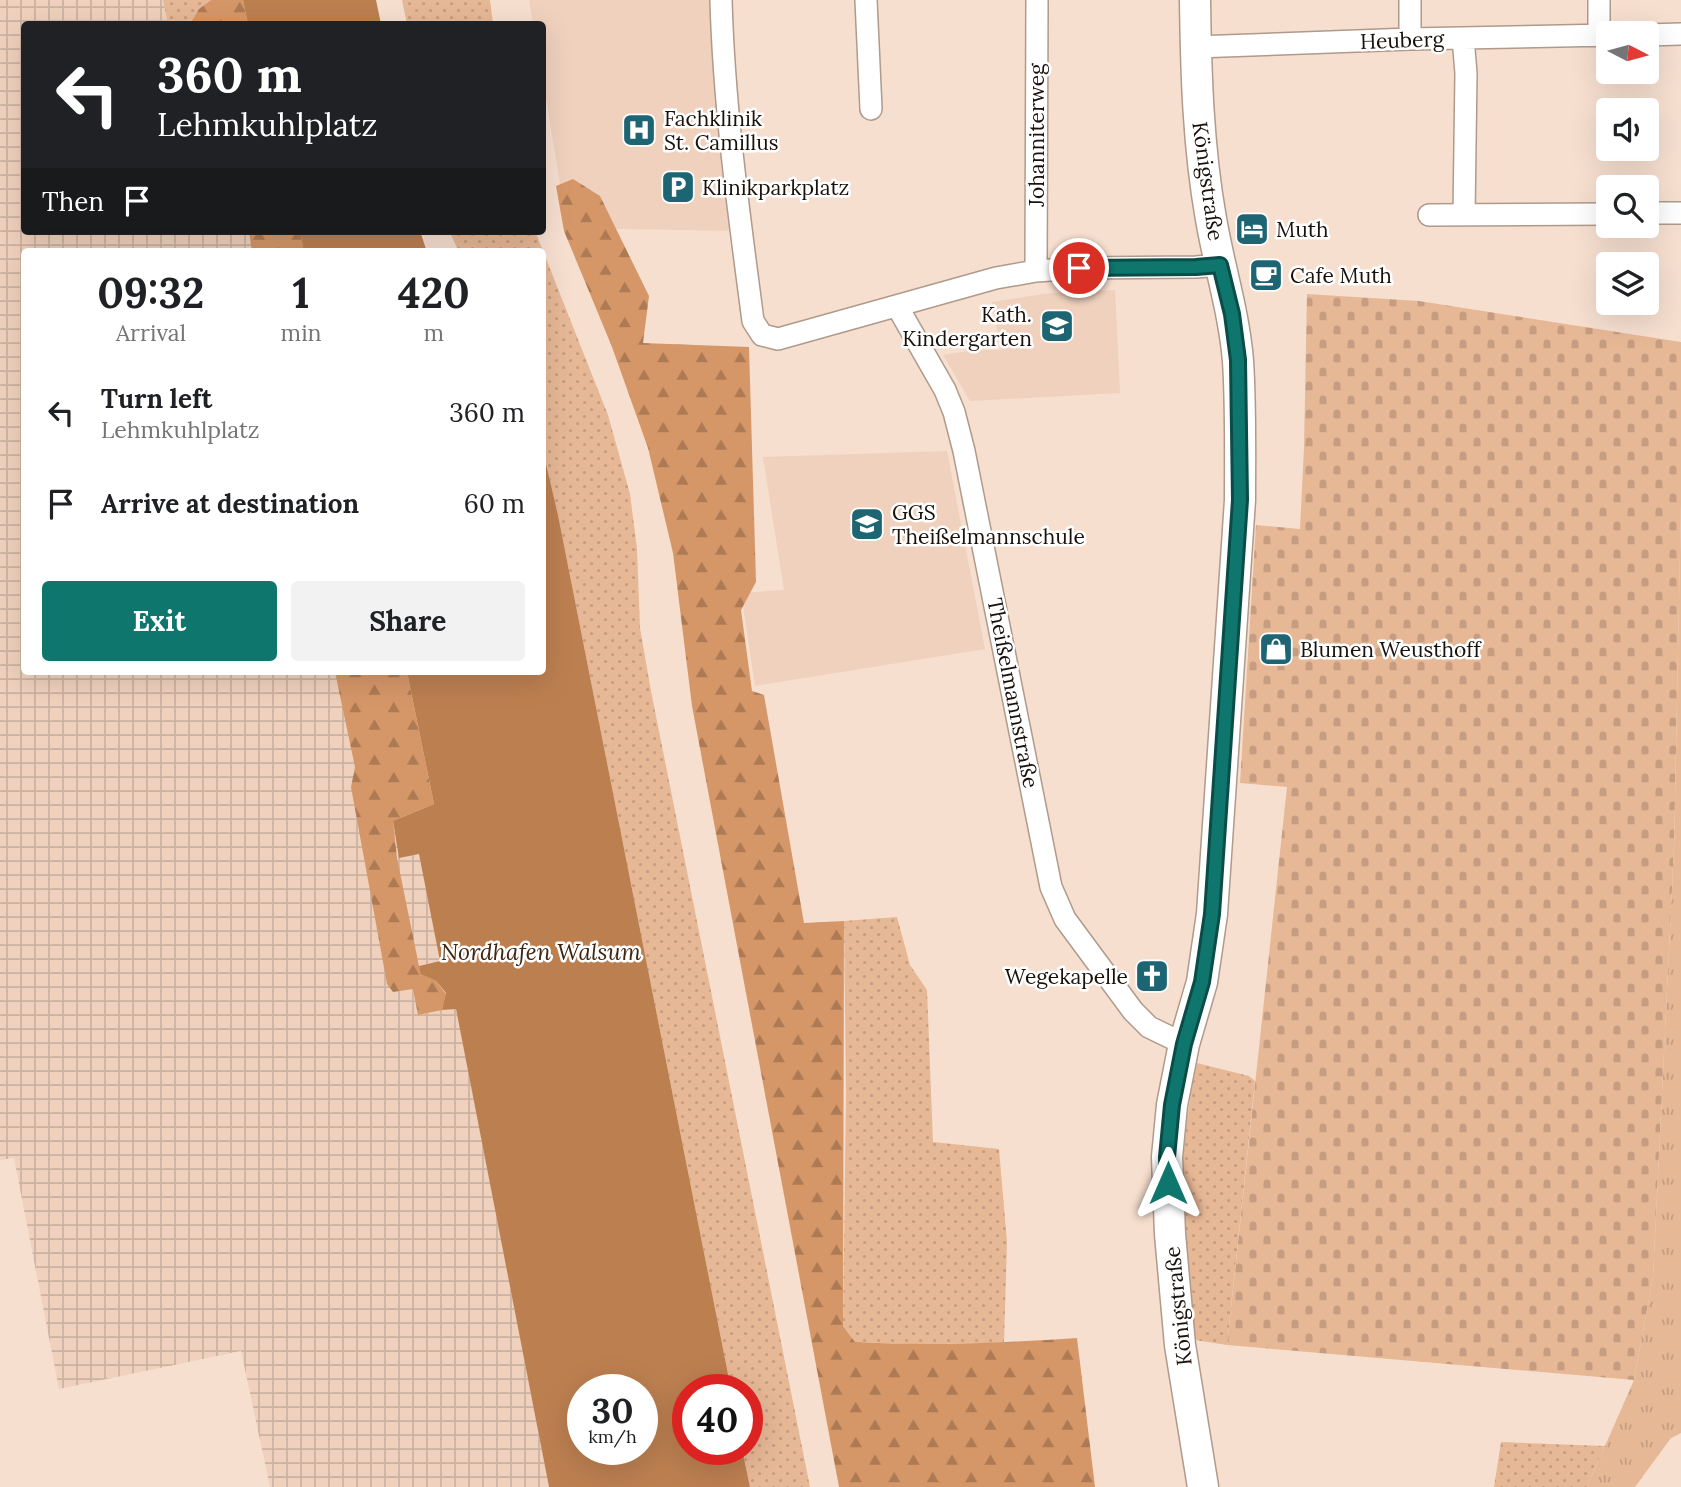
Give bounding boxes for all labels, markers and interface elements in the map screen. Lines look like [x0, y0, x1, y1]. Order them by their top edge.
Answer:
north arrow [1596, 21, 1659, 84]
map controls [1596, 21, 1659, 315]
street label: Heuberg [1360, 25, 1445, 55]
text: 360 m [157, 43, 302, 105]
icon: left [42, 49, 133, 140]
street label: Johanniterweg [1023, 63, 1050, 208]
button: sound [1596, 98, 1659, 161]
text: Lehmkuhlplatz [157, 104, 378, 145]
place label: Fachklinik St. Camillus [664, 105, 779, 156]
hospital icon: Fachklinik St. Camillus [620, 111, 658, 149]
street label: Königstraße [1186, 120, 1230, 242]
parking icon: Klinikparkplatz [659, 168, 697, 206]
place label: Klinikparkplatz [702, 174, 849, 201]
button: search [1596, 175, 1659, 238]
icon: arrive [118, 182, 156, 220]
text: Then [42, 185, 104, 218]
hotel icon: Muth [1233, 210, 1271, 248]
place label: Muth [1276, 216, 1329, 243]
pin [1049, 238, 1109, 298]
icon: arrive [1060, 249, 1098, 287]
button: layers [1596, 252, 1659, 315]
cafe icon: Cafe Muth [1247, 256, 1285, 294]
place label: Cafe Muth [1290, 262, 1392, 289]
text: 09:32 [97, 266, 204, 320]
text: 1 [293, 266, 310, 320]
text: 420 [398, 266, 470, 320]
place label: Kath. Kindergarten [902, 301, 1032, 352]
school or university icon: Kath. Kindergarten [1038, 307, 1076, 345]
text: Arrival [116, 318, 186, 347]
text: min [281, 318, 322, 347]
text: m [423, 318, 444, 347]
text: Turn left [101, 382, 212, 415]
icon: left [42, 394, 80, 432]
text: 360 m [449, 396, 525, 429]
text: Lehmkuhlplatz [101, 415, 260, 444]
icon: arrive [42, 485, 80, 523]
text: Arrive at destination [101, 487, 359, 520]
text: 60 m [464, 487, 525, 520]
place label: GGS Theißelmannschule [892, 499, 1085, 550]
school or university icon: GGS Theißelmannschule [848, 505, 886, 543]
button: Exit [42, 581, 277, 661]
button: Share [291, 581, 525, 661]
street label: Theißelmannstraße [981, 596, 1045, 790]
shop icon: Blumen Weusthoff [1257, 630, 1295, 668]
place label: Blumen Weusthoff [1300, 636, 1482, 663]
water label: Nordhafen Walsum [441, 937, 641, 966]
church icon: Wegekapelle [1133, 957, 1171, 995]
place label: Wegekapelle [1005, 963, 1128, 990]
position arrow [1131, 1146, 1205, 1220]
street label: Königstraße [1158, 1245, 1198, 1367]
speed limit sign: 40 [672, 1374, 763, 1465]
text: 30 [592, 1388, 633, 1433]
text: km/h [588, 1425, 637, 1448]

